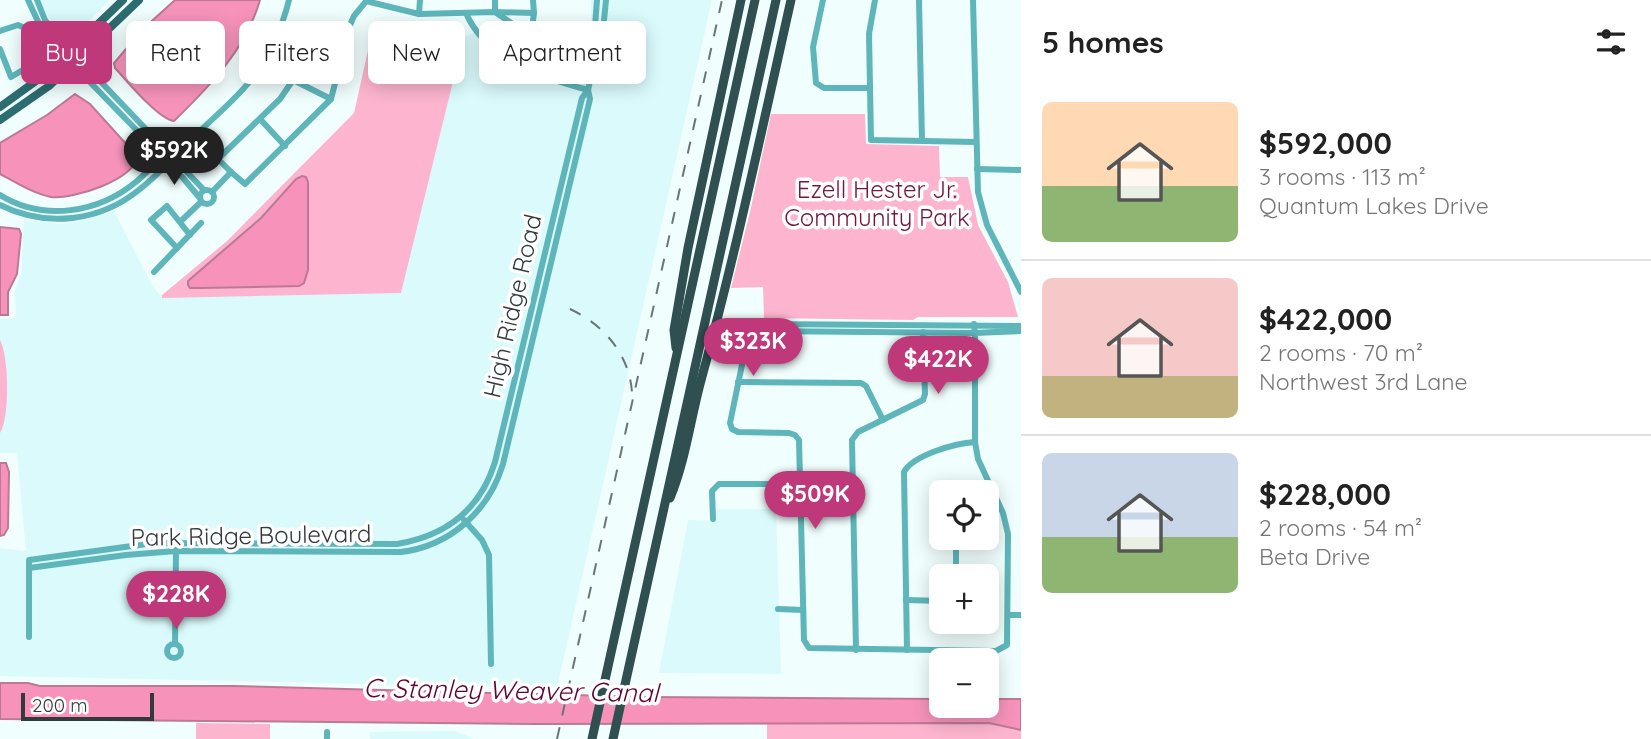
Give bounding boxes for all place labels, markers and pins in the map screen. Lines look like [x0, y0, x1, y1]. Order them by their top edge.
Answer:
pin: $592K [125, 128, 223, 187]
pin: $323K [704, 318, 802, 378]
pin: $422K [889, 336, 987, 396]
pin: $509K [766, 472, 864, 531]
pin: $228K [127, 572, 225, 631]

